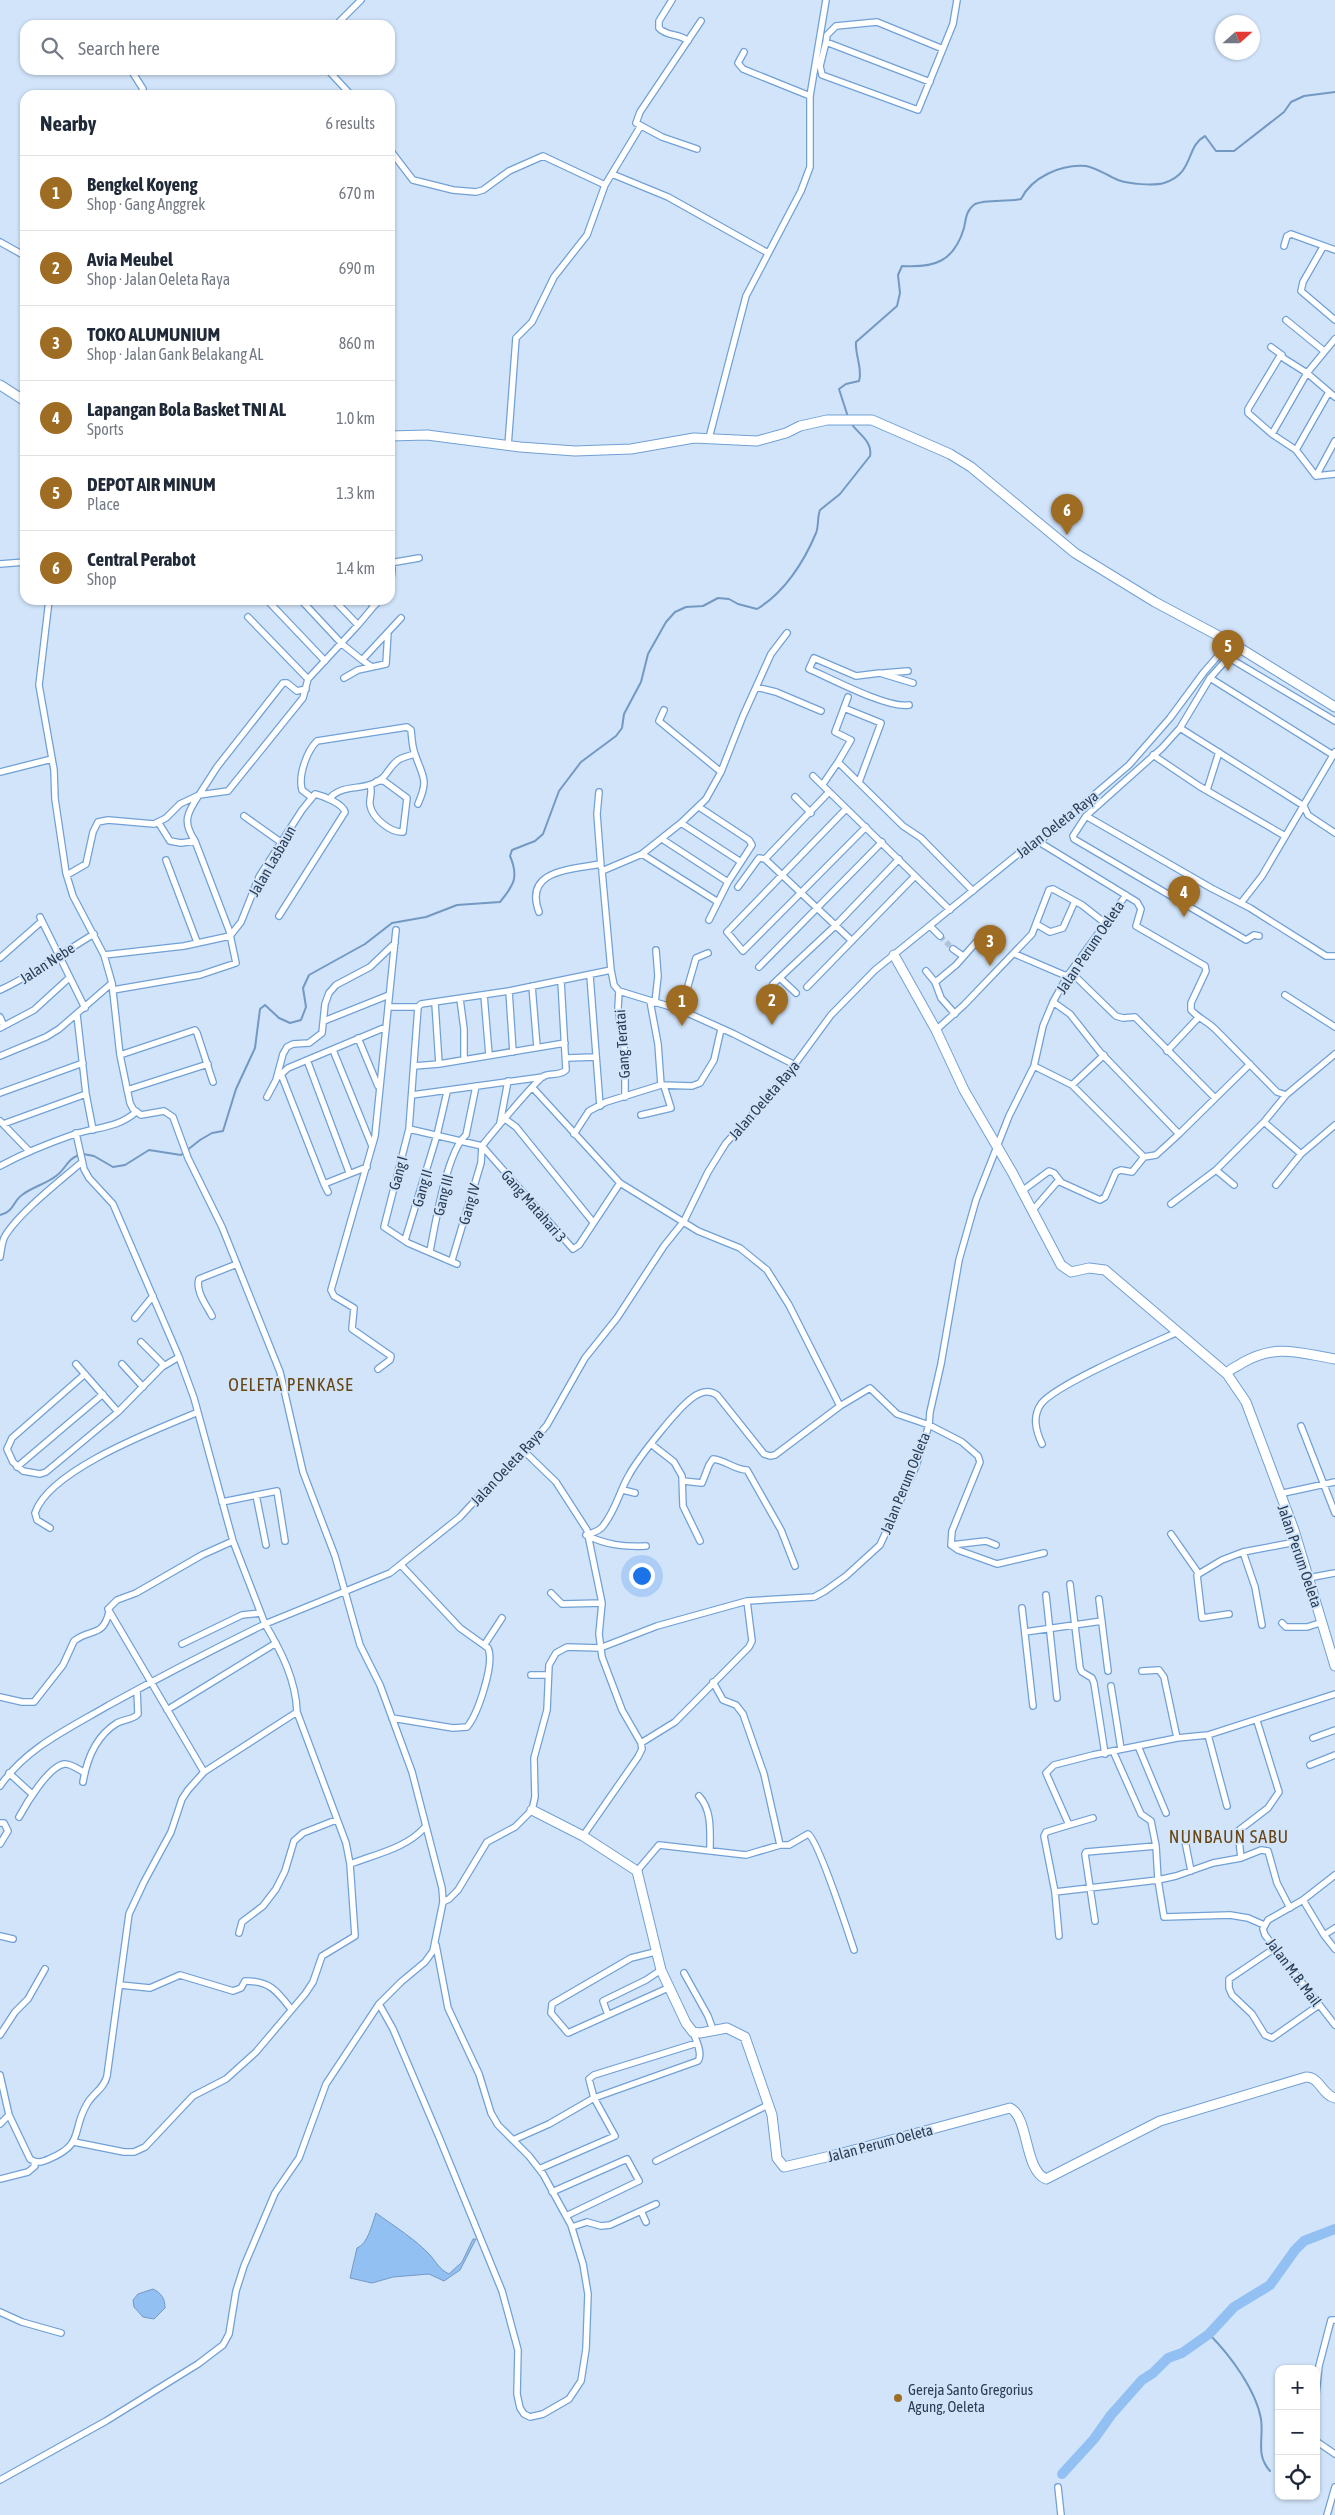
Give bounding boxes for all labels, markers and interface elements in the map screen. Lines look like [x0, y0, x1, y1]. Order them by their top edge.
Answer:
north arrow [1215, 15, 1260, 60]
search box [20, 20, 395, 75]
icon: search [38, 34, 66, 62]
text: Search here [78, 37, 160, 59]
text: Nearby [40, 111, 96, 135]
text: 6 results [325, 114, 375, 132]
text: Bengkel Koyeng [87, 173, 198, 195]
text: 1 [52, 184, 60, 202]
text: 670 m [339, 184, 375, 202]
text: Shop · Gang Anggrek [87, 195, 205, 213]
text: Avia Meubel [87, 248, 173, 270]
text: 2 [52, 259, 60, 277]
text: 690 m [339, 259, 375, 277]
text: Shop · Jalan Oeleta Raya [87, 270, 230, 288]
text: TOKO ALUMUNIUM [87, 323, 220, 345]
text: 3 [52, 334, 60, 352]
text: 860 m [339, 334, 375, 352]
text: Shop · Jalan Gank Belakang AL [87, 345, 263, 363]
text: Lapangan Bola Basket TNI AL [87, 398, 286, 420]
text: 4 [52, 409, 60, 427]
text: 1.0 km [336, 409, 375, 427]
text: Sports [87, 420, 124, 438]
text: DEPOT AIR MINUM [87, 473, 216, 495]
text: 5 [52, 484, 60, 502]
text: 1.3 km [336, 484, 375, 502]
pin: 6 [1051, 494, 1083, 535]
text: Place [87, 495, 120, 513]
text: Central Perabot [87, 548, 196, 570]
text: 6 [52, 559, 60, 577]
text: 1.4 km [336, 559, 375, 577]
text: Shop [87, 570, 117, 588]
pin: 5 [1212, 630, 1244, 671]
street label: Jalan Oeleta Raya [1013, 787, 1101, 861]
street label: Jalan Lasbaun [245, 823, 299, 899]
pin: 4 [1168, 876, 1200, 917]
street label: Jalan Perum Oeleta [1053, 897, 1127, 997]
pin: 3 [974, 925, 1006, 966]
street label: Jalan Nebe [17, 939, 78, 987]
pin: 2 [756, 984, 788, 1025]
pin: 1 [666, 985, 698, 1026]
street label: Gang Teratai [611, 1009, 633, 1079]
street label: Jalan Oeleta Raya [725, 1057, 803, 1143]
street label: Gang I [385, 1154, 411, 1192]
street label: Gang Matahari 3 [498, 1166, 570, 1246]
street label: Gang II [409, 1167, 435, 1209]
street label: Gang III [430, 1172, 456, 1218]
street label: Gang IV [455, 1181, 483, 1226]
district label: OELETA PENKASE [228, 1374, 354, 1395]
street label: Jalan Oeleta Raya [467, 1425, 547, 1509]
street label: Jalan Perum Oeleta [877, 1430, 933, 1536]
street label: Jalan Perum Oeleta [1274, 1502, 1326, 1610]
your location [629, 1563, 655, 1589]
district label: NUNBAUN SABU [1169, 1826, 1289, 1847]
street label: Jalan M.B. Mail [1263, 1935, 1325, 2010]
street label: Jalan Perum Oeleta [826, 2121, 934, 2165]
map controls [1275, 2365, 1320, 2500]
button: + [1275, 2365, 1320, 2410]
place label: Gereja Santo Gregorius Agung, Oeleta [908, 2381, 1033, 2415]
marker: Gereja Santo Gregorius Agung, Oeleta [892, 2392, 904, 2404]
button: − [1275, 2410, 1320, 2455]
button: locate [1275, 2455, 1320, 2500]

